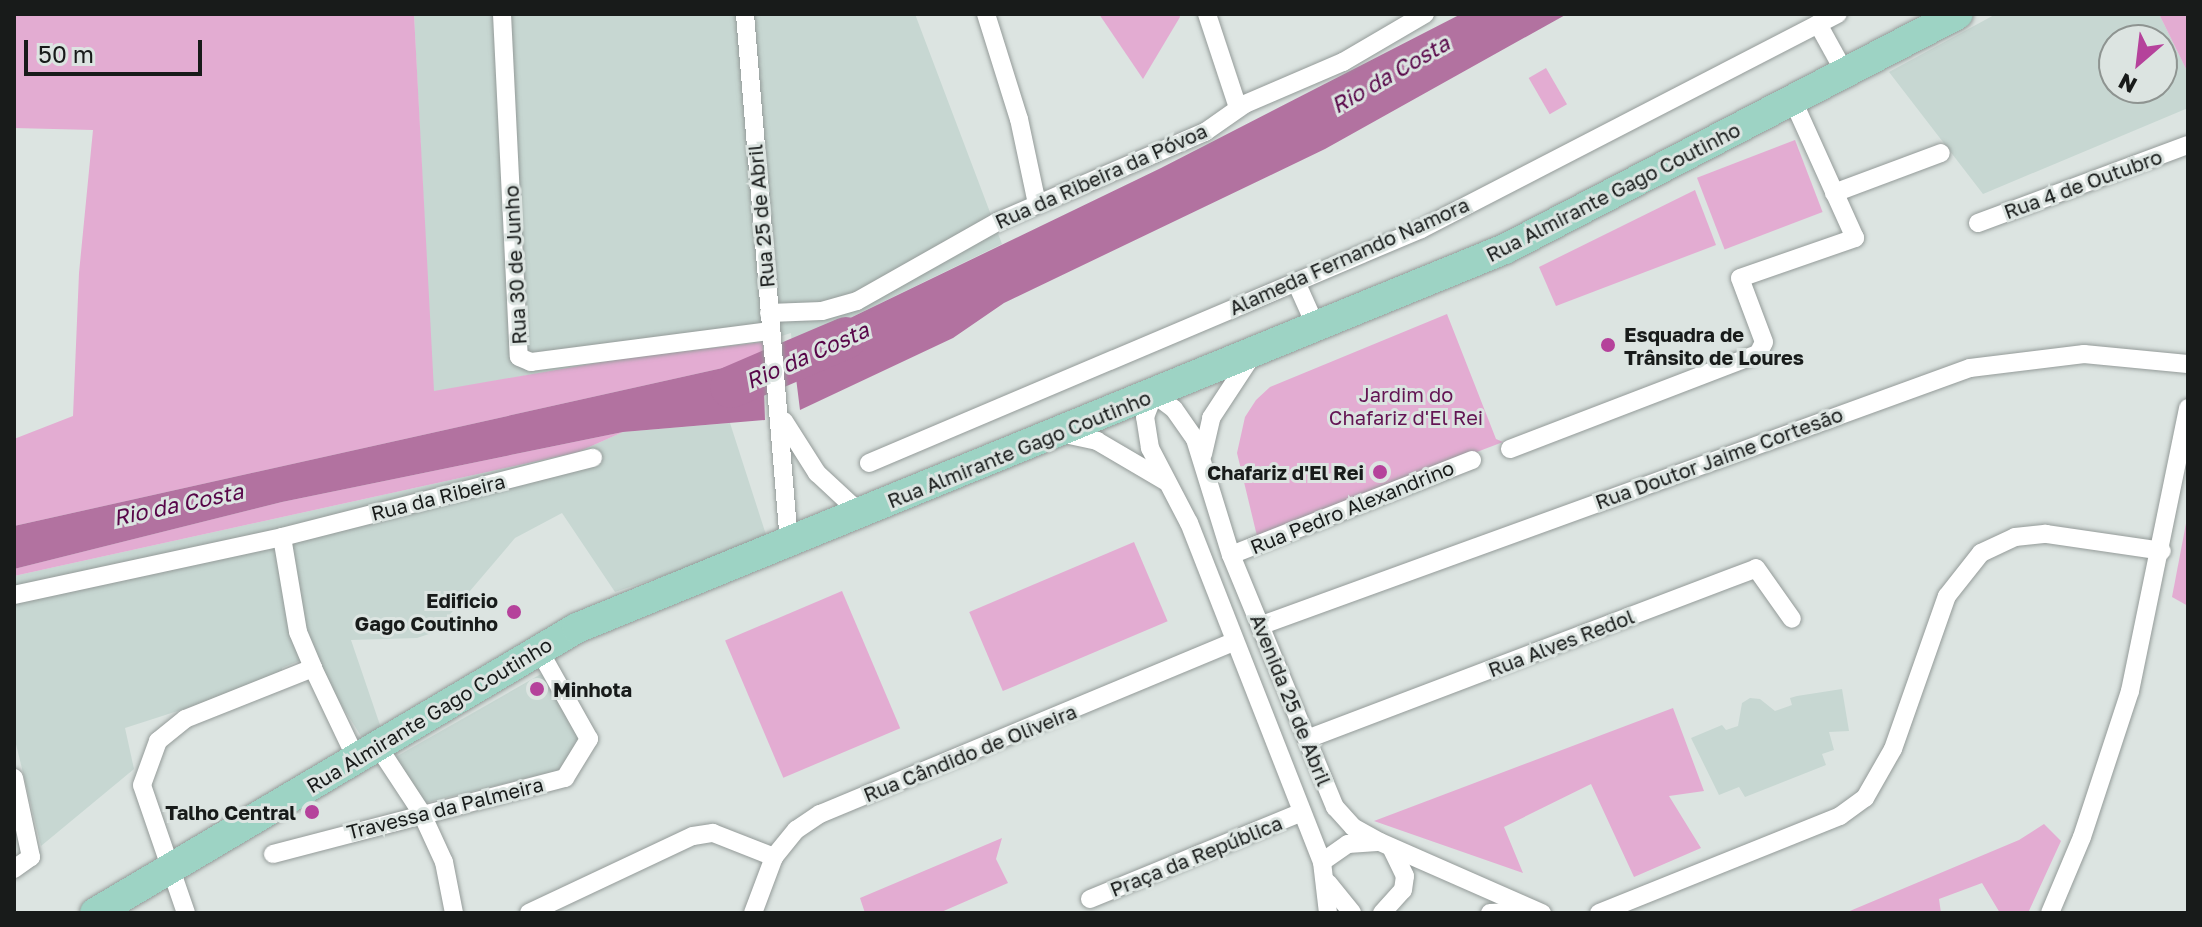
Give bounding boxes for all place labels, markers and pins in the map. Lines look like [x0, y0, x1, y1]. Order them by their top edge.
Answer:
place label: Esquadra de Trânsito de Loures [1624, 322, 1804, 369]
marker: Esquadra de Trânsito de Loures [1599, 336, 1617, 354]
place label: Chafariz d'El Rei [1207, 460, 1364, 484]
marker: Chafariz d'El Rei [1371, 463, 1389, 481]
place label: Edificio Gago Coutinho [355, 588, 498, 635]
marker: Edificio Gago Coutinho [505, 603, 523, 621]
place label: Minhota [553, 677, 632, 701]
marker: Minhota [528, 680, 546, 698]
place label: Talho Central [165, 800, 296, 824]
marker: Talho Central [303, 803, 321, 821]

